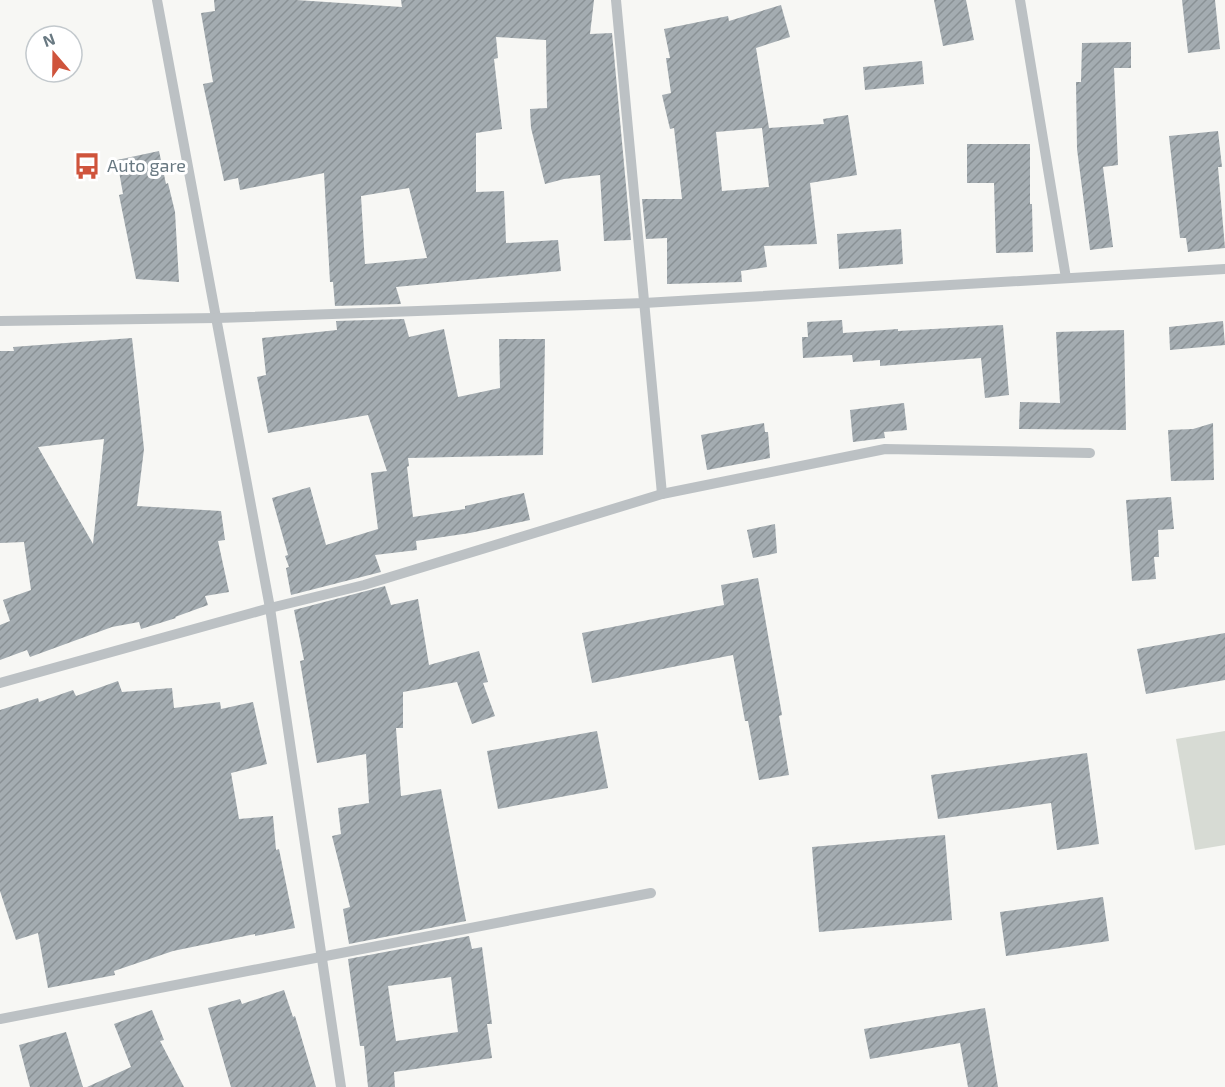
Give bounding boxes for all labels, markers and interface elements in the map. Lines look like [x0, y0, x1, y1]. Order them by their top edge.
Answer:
north arrow [24, 24, 84, 84]
text: N [40, 29, 57, 50]
bus stop icon: Auto gare [72, 151, 102, 181]
place label: Auto gare [107, 154, 186, 176]

